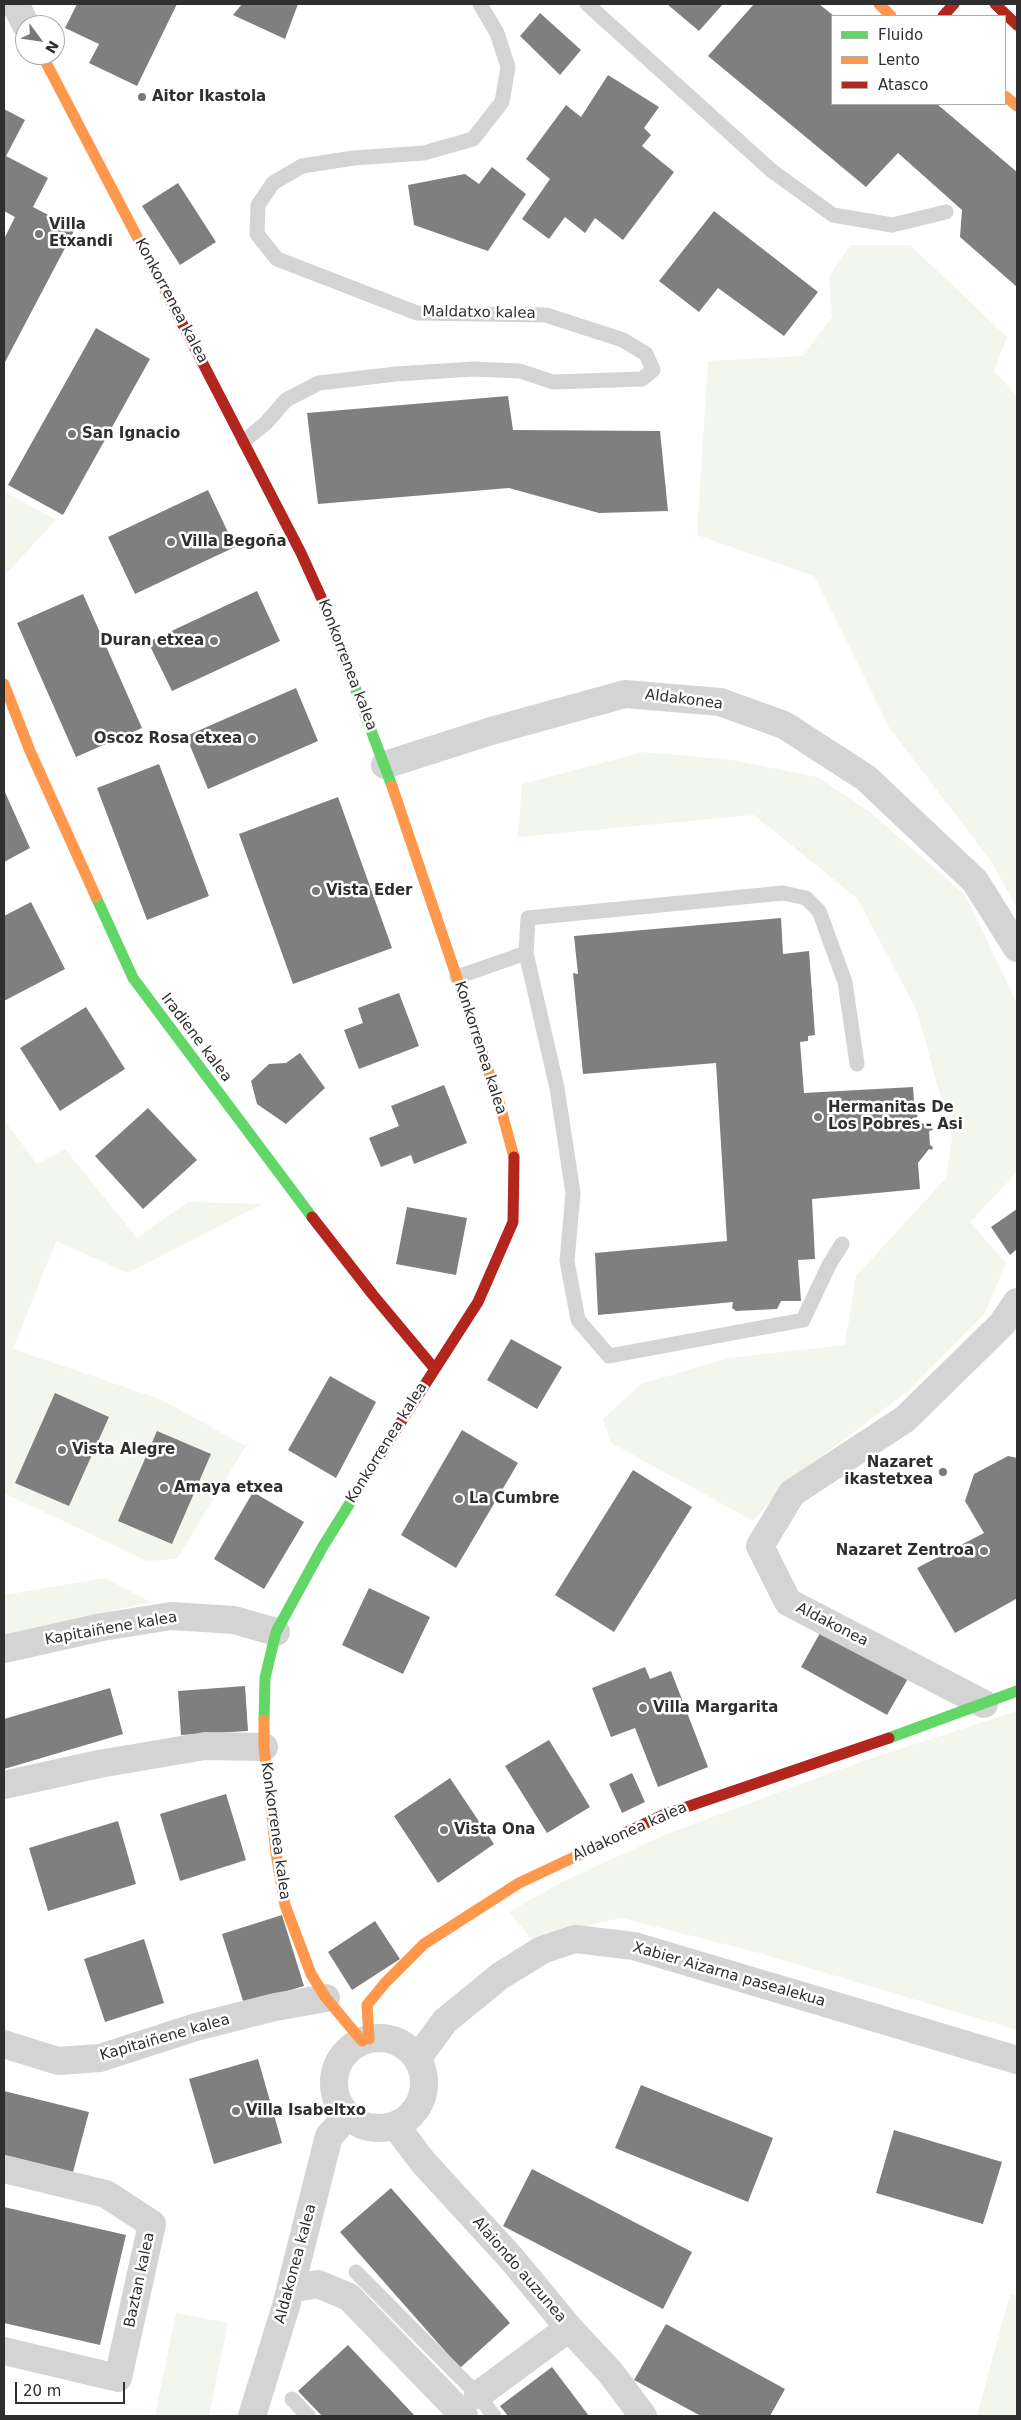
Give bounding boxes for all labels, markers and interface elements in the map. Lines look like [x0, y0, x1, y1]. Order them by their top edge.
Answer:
north arrow [15, 15, 65, 65]
legend [831, 15, 1006, 105]
text: Fluido [878, 26, 923, 44]
text: N [42, 38, 62, 56]
text: Lento [878, 51, 920, 69]
text: Atasco [878, 76, 928, 94]
place label: Aitor Ikastola [152, 88, 266, 106]
marker: Aitor Ikastola [136, 91, 148, 103]
place label: Villa Etxandi [49, 216, 113, 251]
marker: Villa Etxandi [33, 228, 45, 240]
street label: Konkorrenea kalea [130, 235, 212, 367]
street label: Maldatxo kalea [422, 303, 536, 323]
place label: San Ignacio [82, 425, 180, 443]
marker: San Ignacio [66, 428, 78, 440]
place label: Villa Begoña [181, 533, 287, 551]
marker: Villa Begoña [165, 536, 177, 548]
street label: Konkorrenea kalea [314, 597, 380, 733]
place label: Duran etxea [100, 632, 204, 650]
marker: Duran etxea [208, 635, 220, 647]
street label: Aldakonea [644, 686, 724, 714]
place label: Oscoz Rosa etxea [94, 730, 242, 748]
marker: Oscoz Rosa etxea [246, 733, 258, 745]
place label: Vista Eder [326, 882, 412, 900]
marker: Vista Eder [310, 885, 322, 897]
street label: Konkorrenea kalea [450, 979, 510, 1117]
street label: Iradiene kalea [157, 990, 235, 1086]
place label: Hermanitas De Los Pobres - Asi [828, 1099, 963, 1134]
marker: Hermanitas De Los Pobres - Asi [812, 1111, 824, 1123]
street label: Konkorrenea kalea [343, 1379, 431, 1507]
place label: Vista Alegre [72, 1441, 175, 1459]
marker: Vista Alegre [56, 1444, 68, 1456]
place label: Nazaret ikastetxea [844, 1454, 933, 1489]
marker: Nazaret ikastetxea [937, 1466, 949, 1478]
place label: Amaya etxea [174, 1479, 283, 1497]
marker: Amaya etxea [158, 1482, 170, 1494]
place label: La Cumbre [469, 1490, 560, 1508]
marker: La Cumbre [453, 1493, 465, 1505]
place label: Nazaret Zentroa [836, 1542, 974, 1560]
marker: Nazaret Zentroa [978, 1545, 990, 1557]
street label: Aldakonea [793, 1599, 871, 1651]
street label: Kapitaiñene kalea [43, 1608, 179, 1650]
place label: Villa Margarita [653, 1699, 778, 1717]
marker: Villa Margarita [637, 1702, 649, 1714]
street label: Konkorrenea kalea [256, 1761, 294, 1901]
street label: Aldakonea kalea [570, 1799, 690, 1865]
place label: Vista Ona [454, 1821, 535, 1839]
marker: Vista Ona [438, 1824, 450, 1836]
street label: Xabier Aizarna pasealekua [631, 1939, 827, 2011]
street label: Kapitaiñene kalea [98, 2011, 232, 2065]
place label: Villa Isabeltxo [246, 2102, 366, 2120]
marker: Villa Isabeltxo [230, 2105, 242, 2117]
street label: Aldakonea kalea [271, 2202, 321, 2326]
street label: Alaiondo auzunea [468, 2214, 570, 2326]
street label: Baztan kalea [121, 2231, 159, 2329]
scale bar [18, 2372, 128, 2404]
text: 20 m [23, 2382, 61, 2400]

